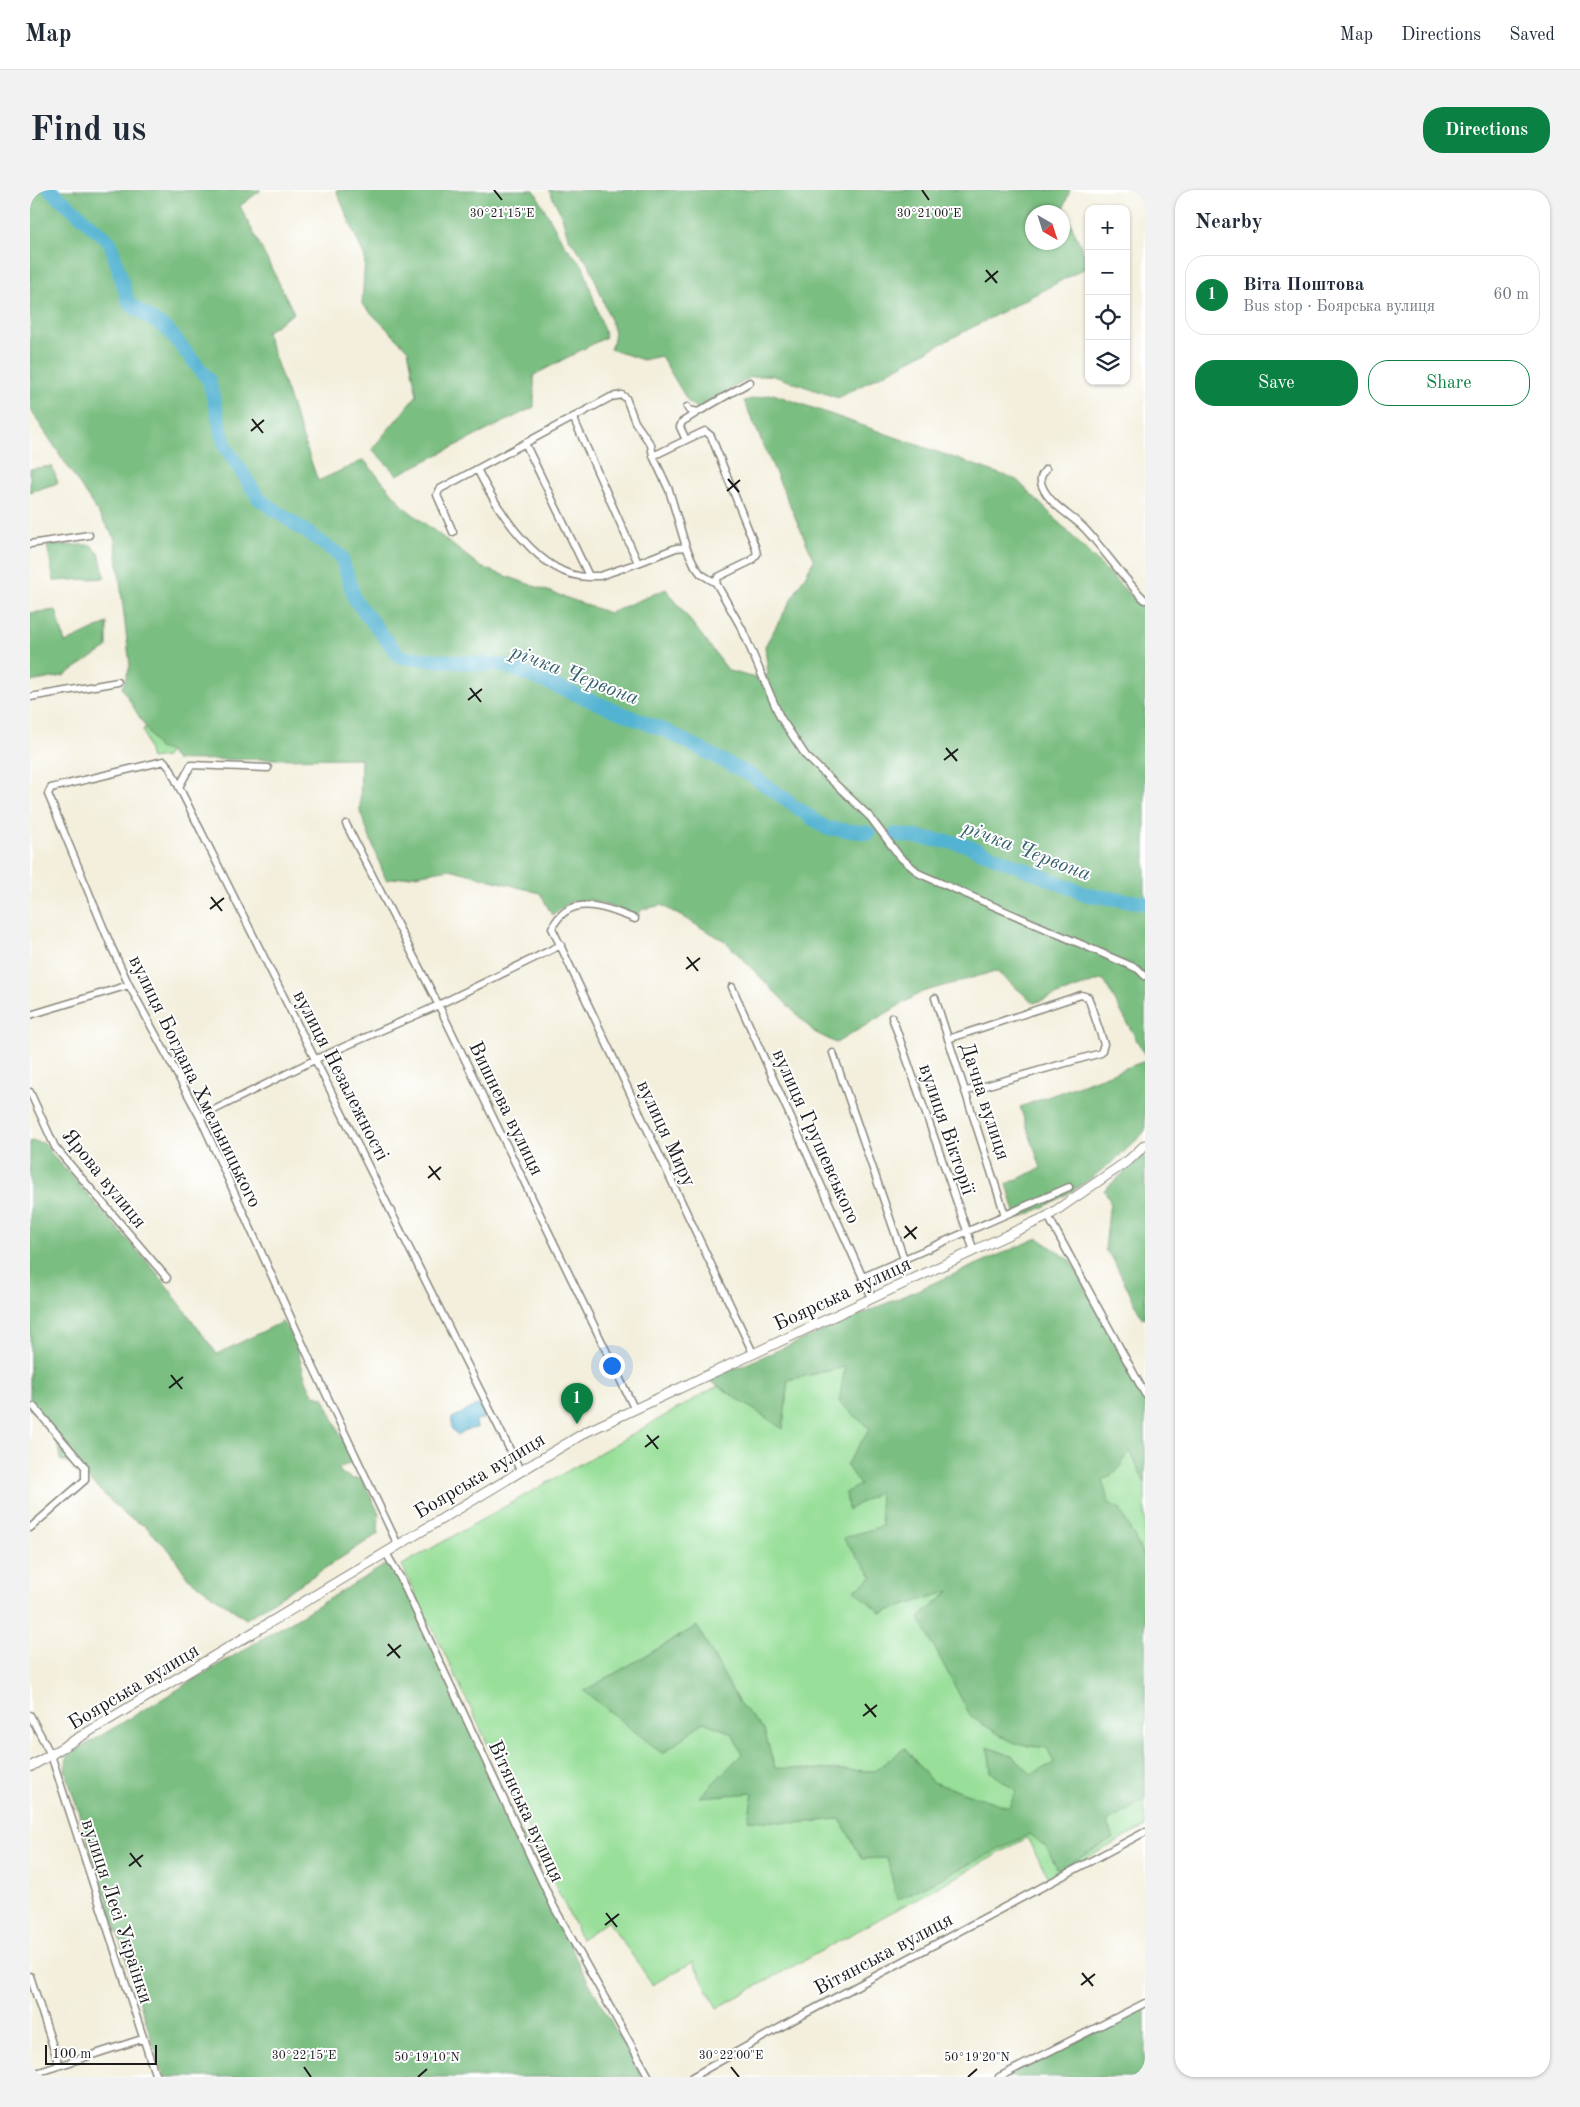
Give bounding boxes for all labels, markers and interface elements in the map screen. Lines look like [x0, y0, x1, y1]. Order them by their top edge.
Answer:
text: Map [25, 23, 72, 47]
text: Map [1340, 26, 1373, 44]
text: Directions [1401, 26, 1481, 44]
text: Saved [1509, 26, 1555, 44]
button: Directions [1423, 107, 1550, 153]
text: Find us [30, 113, 146, 148]
north arrow [1025, 205, 1070, 250]
map controls [1085, 205, 1130, 385]
button: + [1085, 205, 1130, 250]
text: 30°21'15"E [470, 207, 534, 220]
text: 30°21'00"E [897, 208, 961, 220]
text: Nearby [1195, 212, 1263, 233]
button: − [1085, 250, 1130, 295]
text: Віта Поштова [1243, 276, 1364, 295]
text: 1 [1207, 287, 1217, 303]
text: 60 m [1493, 287, 1529, 303]
button: locate [1085, 295, 1130, 340]
text: Bus stop · Боярська вулиця [1243, 299, 1435, 315]
button: layers [1085, 340, 1130, 385]
button: Save [1195, 360, 1358, 406]
button: Share [1368, 360, 1530, 406]
water label: річка Червона [506, 641, 641, 709]
water label: річка Червона [958, 817, 1093, 885]
street label: вулиця Богдана Хмельницького [124, 953, 264, 1211]
street label: вулиця Незалежності [289, 987, 392, 1164]
street label: Вишнева вулиця [464, 1039, 546, 1179]
street label: Дачна вулиця [956, 1040, 1013, 1163]
street label: вулиця Грушевського [768, 1046, 863, 1227]
street label: вулиця Вікторії [914, 1062, 978, 1198]
street label: вулиця Миру [632, 1078, 699, 1190]
street label: Ярова вулиця [57, 1126, 149, 1233]
street label: Боярська вулиця [771, 1254, 914, 1335]
your location [599, 1353, 625, 1379]
pin: 1 [561, 1383, 593, 1424]
street label: Боярська вулиця [411, 1430, 549, 1524]
street label: Боярська вулиця [65, 1641, 203, 1735]
street label: Вітянська вулиця [484, 1738, 567, 1886]
street label: вулиця Лесі Українки [77, 1817, 155, 2006]
street label: Вітянська вулиця [811, 1910, 957, 2000]
scale bar [45, 2042, 158, 2065]
text: 100 m [52, 2047, 91, 2061]
text: 30°22'15"E [272, 2049, 336, 2062]
text: 30°22'00"E [699, 2050, 763, 2062]
text: 50°19'10"N [394, 2051, 460, 2064]
text: 50°19'20"N [944, 2051, 1010, 2064]

